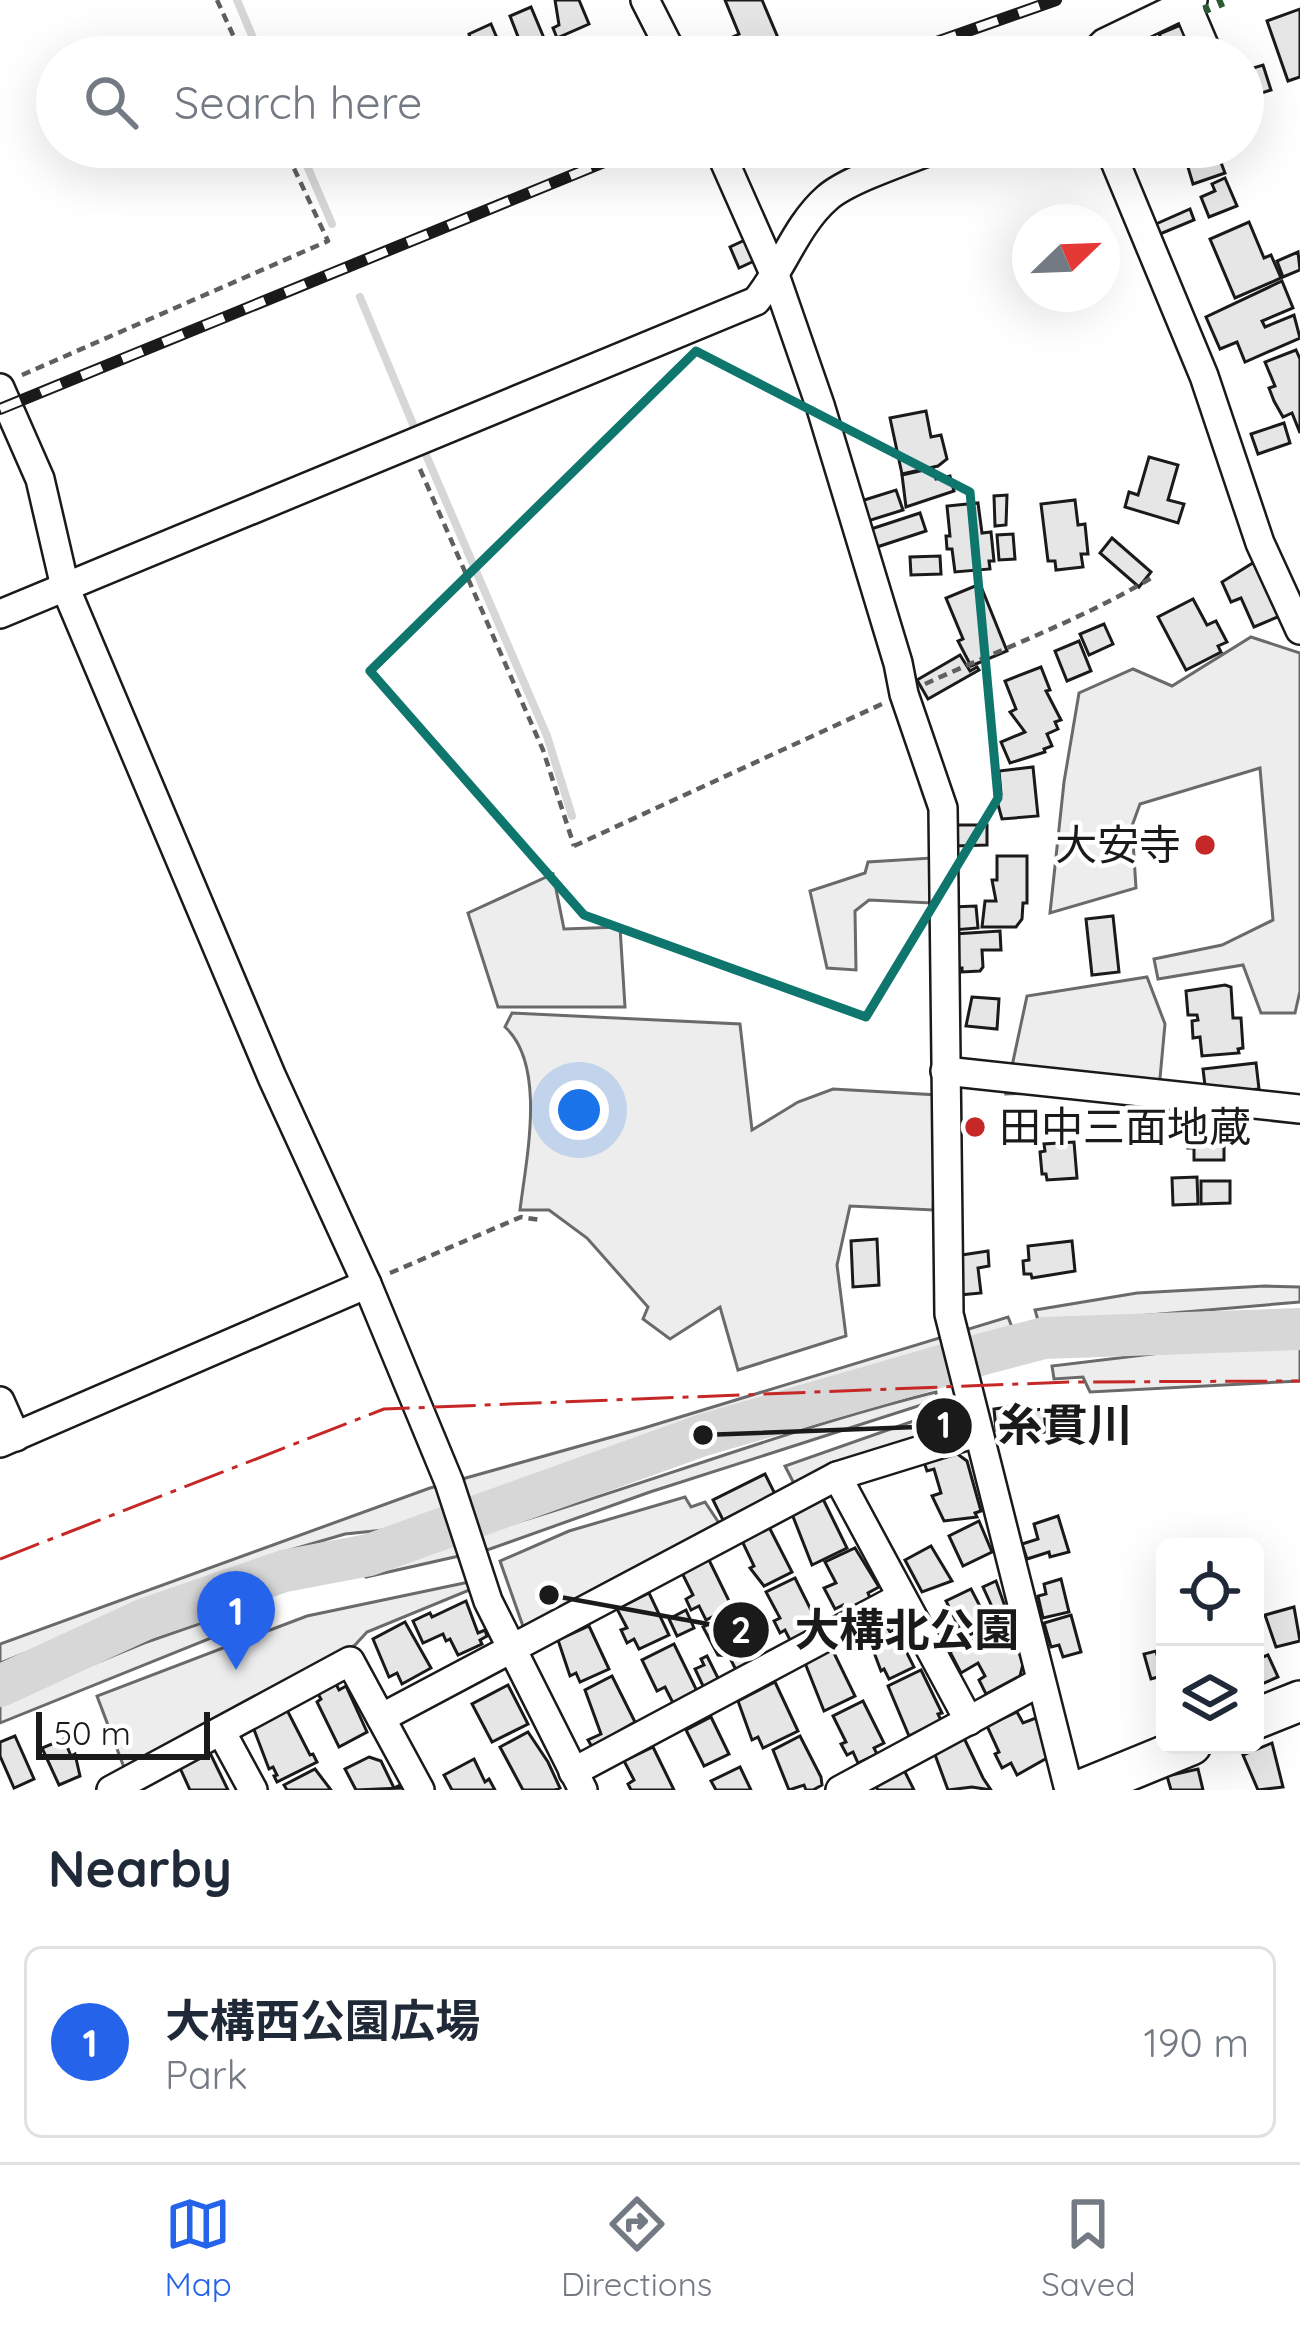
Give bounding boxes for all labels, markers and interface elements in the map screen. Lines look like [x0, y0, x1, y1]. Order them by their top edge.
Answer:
search box [36, 36, 1264, 168]
icon: search [78, 69, 144, 135]
text: Search here [174, 74, 422, 130]
north arrow [1012, 204, 1120, 312]
place label: 大安寺 [1055, 818, 1181, 871]
marker: 大安寺 [1192, 832, 1218, 858]
your location [549, 1080, 609, 1140]
place label: 田中三面地蔵 [999, 1100, 1251, 1153]
marker: 田中三面地蔵 [962, 1114, 988, 1140]
callout: 糸貫川 [914, 1385, 1157, 1466]
text: 糸貫川 [997, 1396, 1133, 1452]
text: 1 [937, 1402, 951, 1447]
map controls [1156, 1538, 1264, 1754]
button: locate [1156, 1538, 1264, 1646]
pin: 1 [197, 1571, 275, 1670]
callout: 大構北公園 [711, 1590, 1044, 1671]
text: 大構北公園 [794, 1601, 1020, 1657]
text: 2 [731, 1607, 751, 1652]
button: layers [1156, 1646, 1264, 1754]
scale bar [36, 1706, 210, 1759]
text: 50 m [54, 1712, 131, 1753]
text: Nearby [48, 1836, 232, 1900]
text: 大構西公園広場 [165, 1992, 480, 2048]
text: 1 [82, 2018, 98, 2067]
text: 190 m [1143, 2018, 1249, 2067]
text: Park [165, 2050, 248, 2099]
tab: Map [165, 2191, 232, 2304]
tab: Directions [561, 2191, 712, 2304]
tab: Saved [1041, 2191, 1135, 2304]

